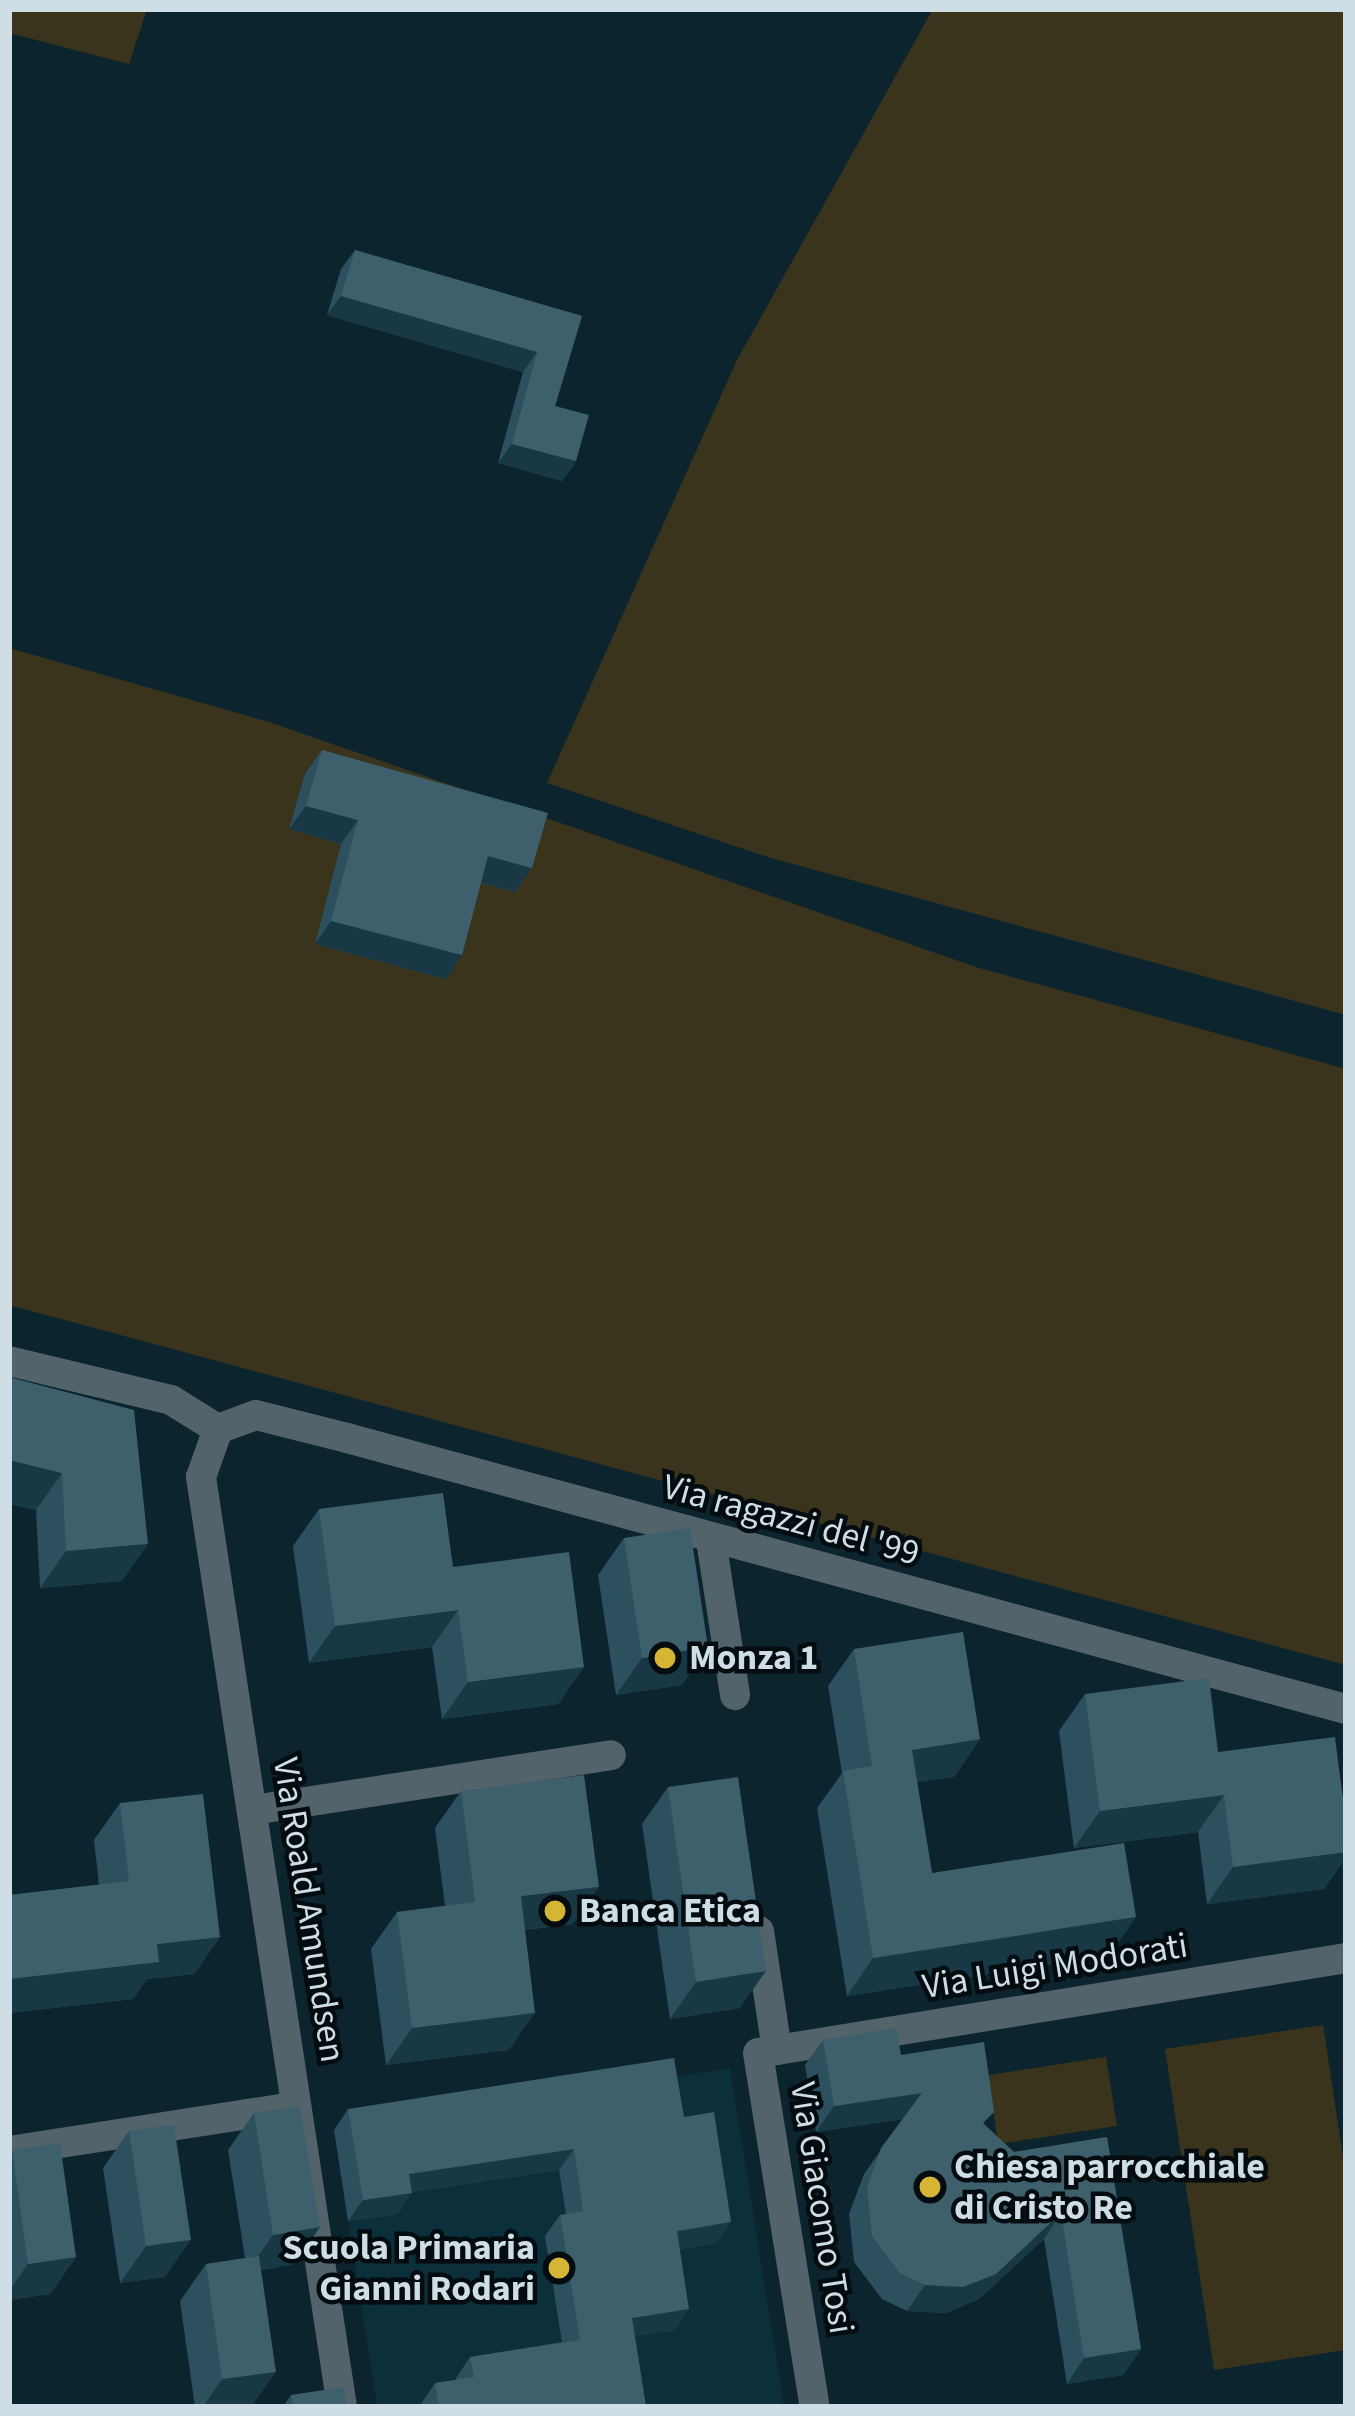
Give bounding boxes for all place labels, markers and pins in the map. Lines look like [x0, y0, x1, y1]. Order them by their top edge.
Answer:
place label: Monza 1 [689, 1636, 818, 1680]
marker: Monza 1 [652, 1645, 678, 1671]
place label: Banca Etica [579, 1889, 761, 1933]
marker: Banca Etica [542, 1898, 568, 1924]
place label: Chiesa parrocchiale di Cristo Re [954, 2144, 1265, 2229]
marker: Chiesa parrocchiale di Cristo Re [917, 2174, 943, 2200]
place label: Scuola Primaria Gianni Rodari [282, 2225, 535, 2310]
marker: Scuola Primaria Gianni Rodari [546, 2255, 572, 2281]

